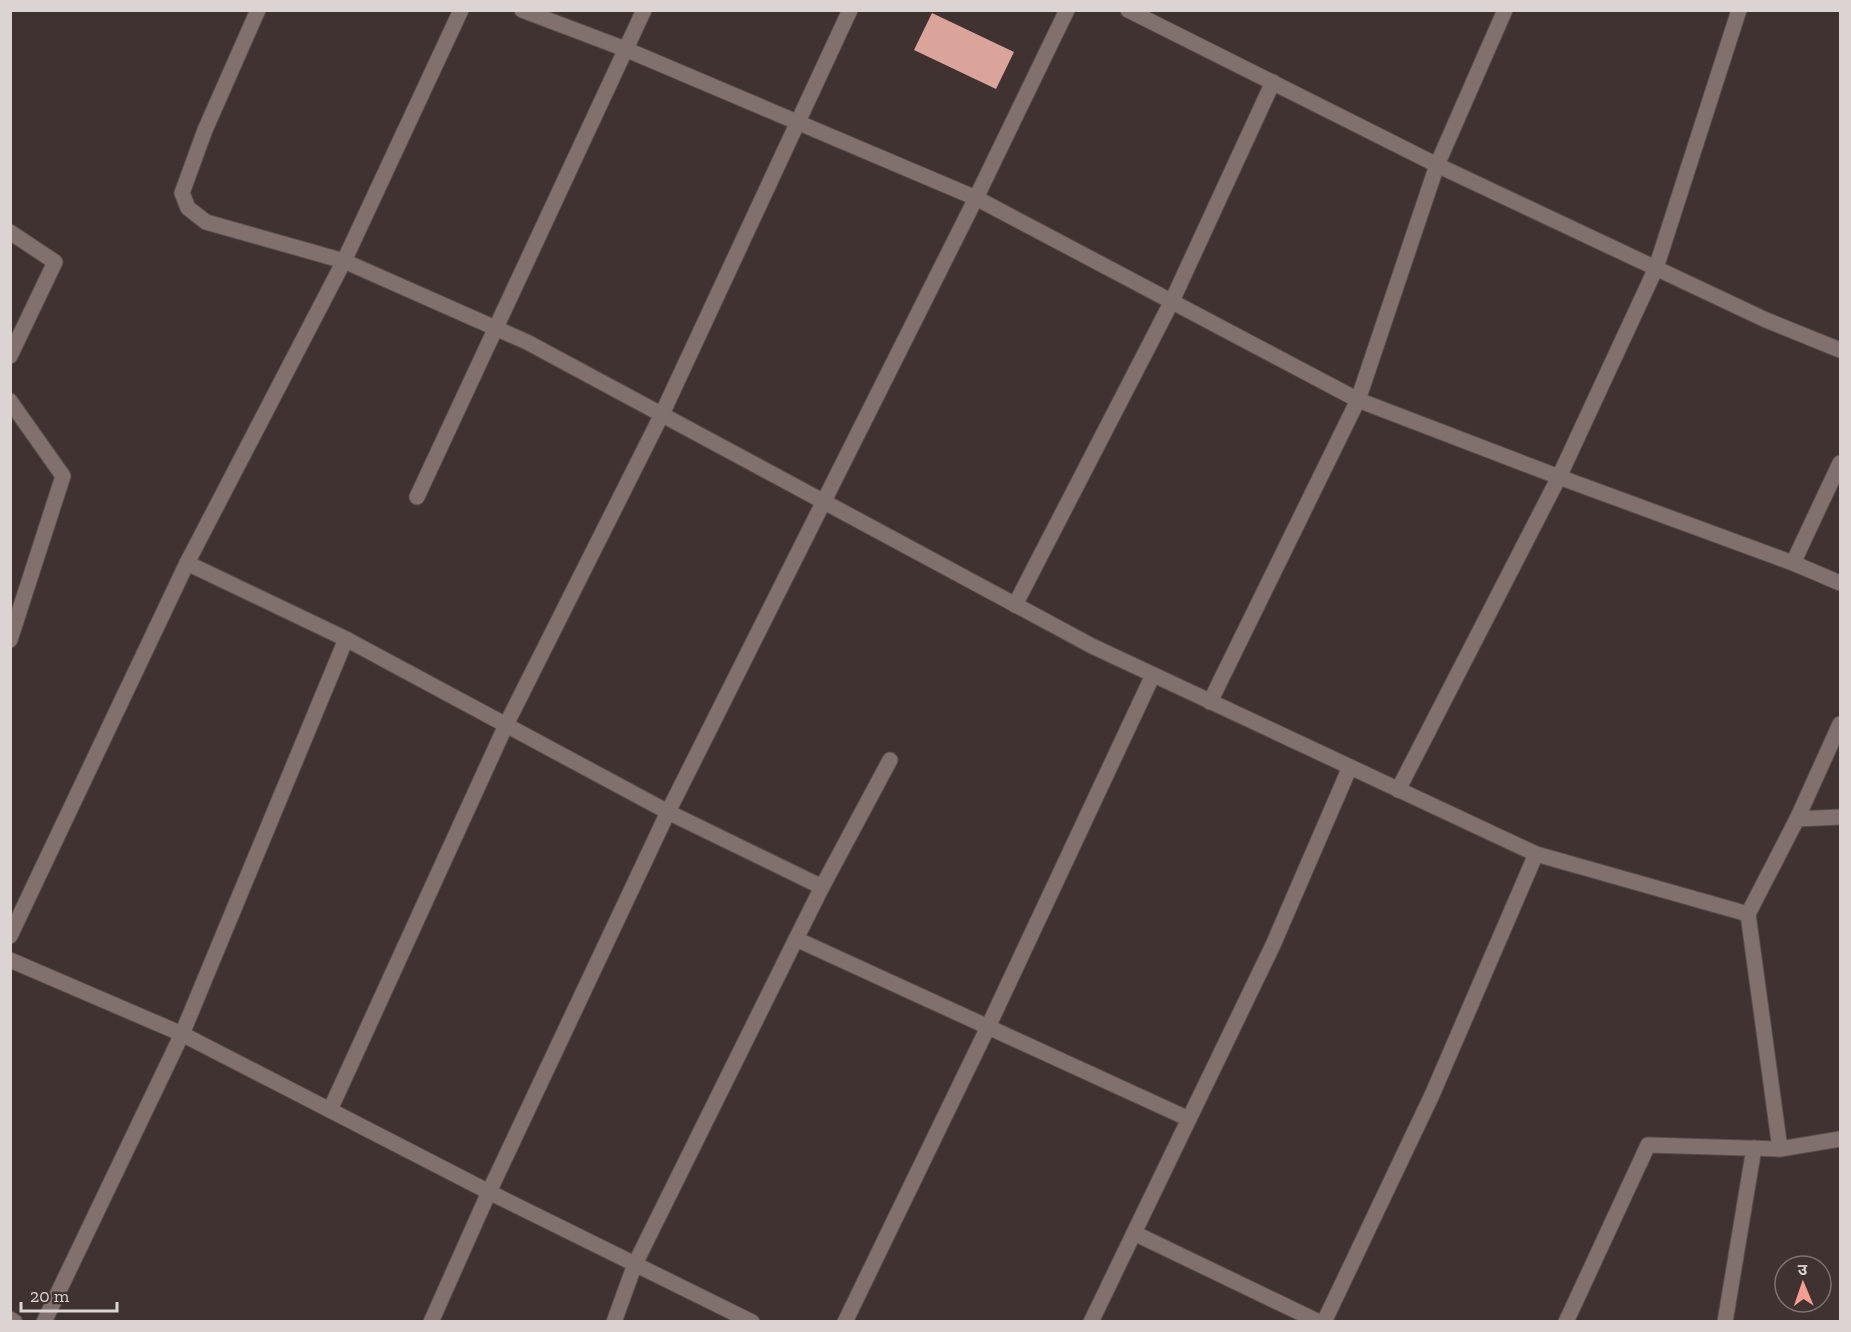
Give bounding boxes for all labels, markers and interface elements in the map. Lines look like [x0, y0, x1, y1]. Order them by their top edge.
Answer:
north arrow [1773, 1254, 1833, 1314]
text: उ [1797, 1260, 1808, 1279]
scale bar [21, 1275, 117, 1313]
text: 20 m [30, 1285, 70, 1307]

